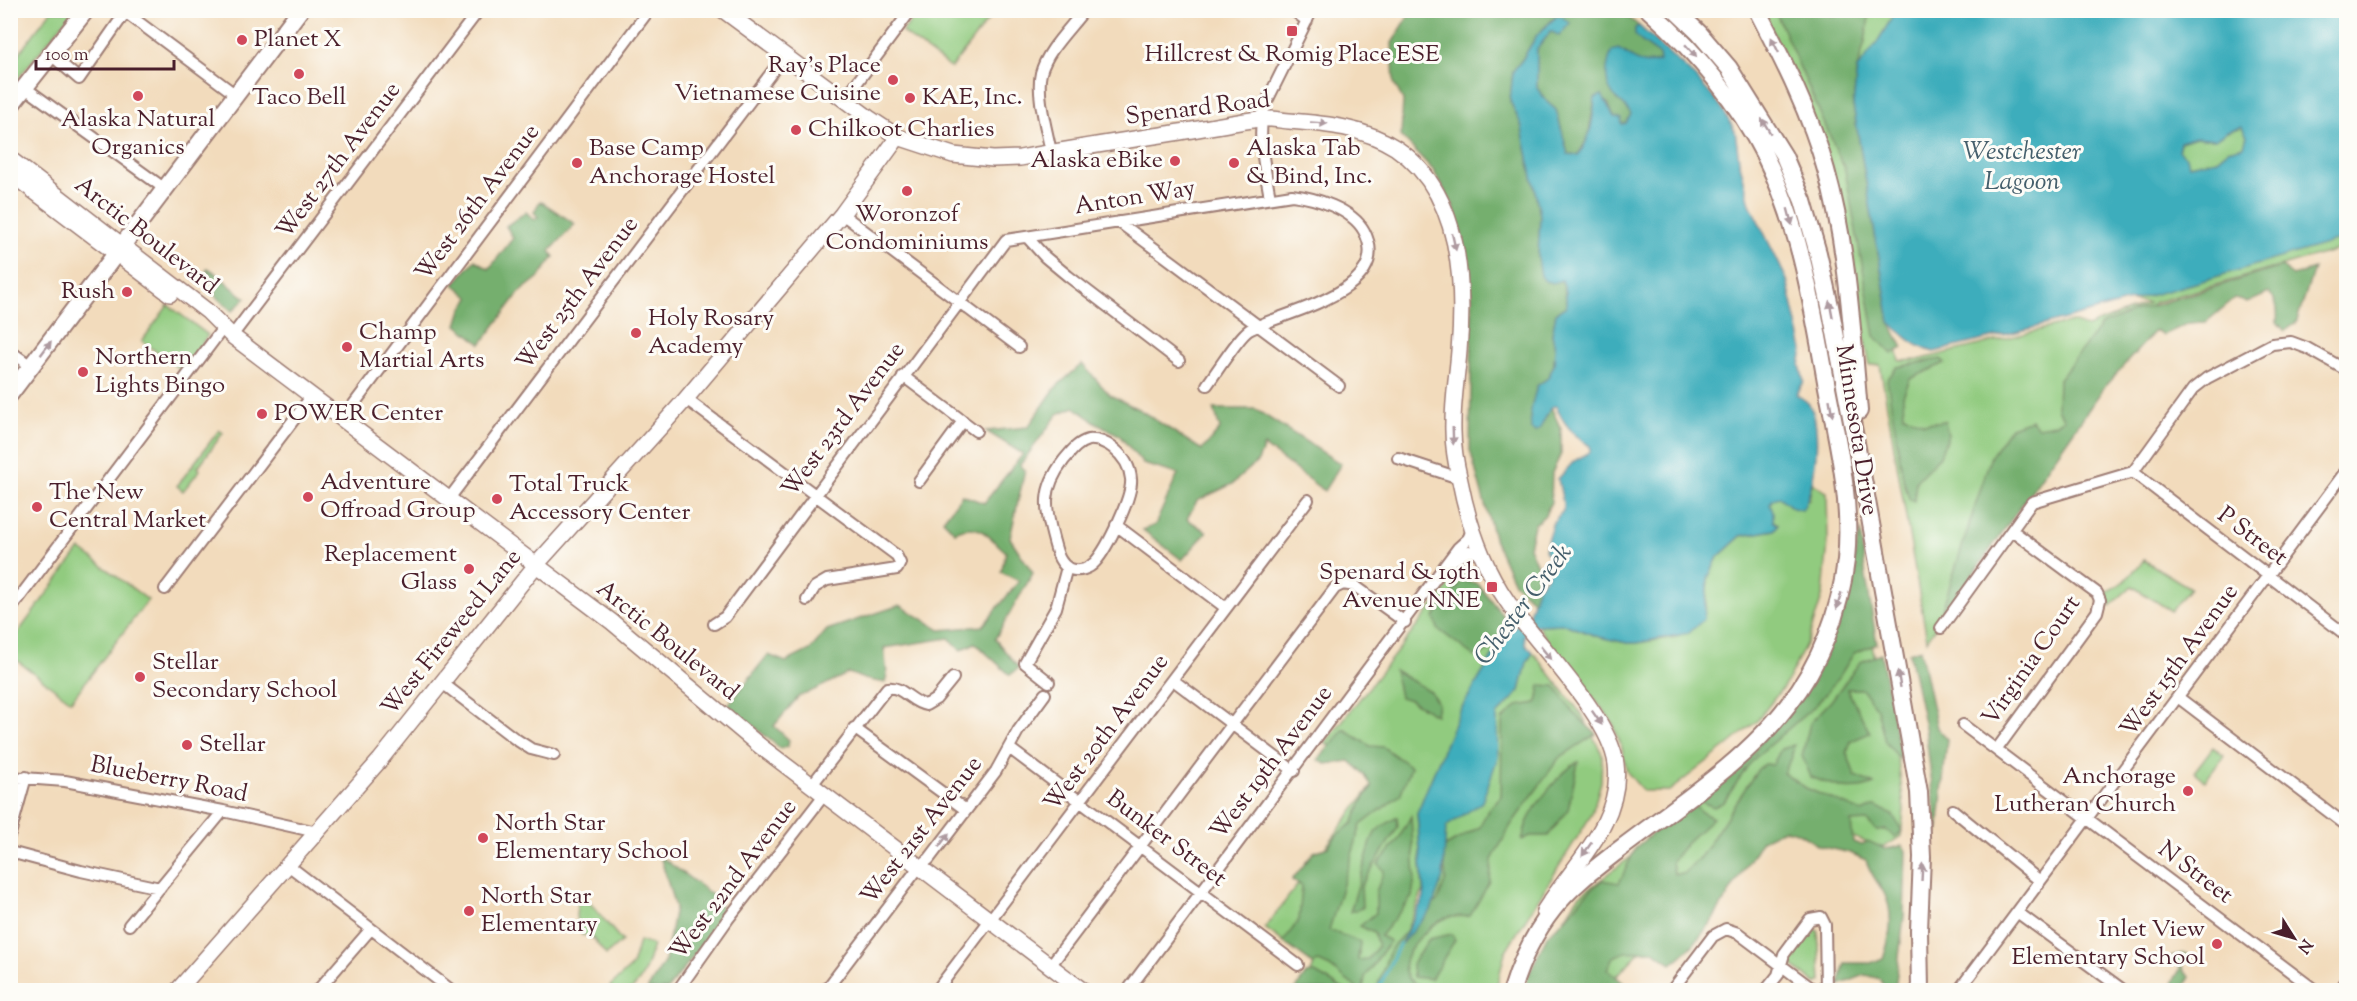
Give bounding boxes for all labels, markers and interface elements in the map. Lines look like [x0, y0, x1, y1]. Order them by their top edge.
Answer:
place label: Planet X [254, 23, 342, 57]
marker: Hillcrest & Romig Place ESE [1285, 24, 1299, 38]
scale bar [36, 33, 174, 71]
marker: Planet X [235, 33, 249, 47]
one-way arrow [1770, 37, 1780, 54]
place label: Hillcrest & Romig Place ESE [1144, 38, 1440, 72]
text: 100 m [45, 43, 89, 69]
one-way arrow [1684, 43, 1697, 58]
place label: Ray's Place Vietnamese Cuisine [674, 49, 881, 111]
marker: Taco Bell [292, 67, 306, 81]
marker: Ray's Place Vietnamese Cuisine [886, 73, 900, 87]
street label: West 27th Avenue [269, 75, 409, 247]
place label: Taco Bell [252, 81, 346, 115]
place label: KAE, Inc. [922, 81, 1023, 115]
street label: Spenard Road [1124, 83, 1273, 135]
marker: Alaska Natural Organics [131, 89, 145, 103]
marker: KAE, Inc. [903, 91, 917, 105]
place label: Alaska Natural Organics [61, 103, 216, 165]
place label: Chilkoot Charlies [808, 113, 994, 147]
street label: West 26th Avenue [408, 117, 548, 289]
one-way arrow [1310, 118, 1329, 128]
one-way arrow [1761, 118, 1772, 134]
marker: Chilkoot Charlies [789, 123, 803, 137]
place label: Base Camp Anchorage Hostel [589, 132, 776, 194]
place label: Alaska Tab & Bind, Inc. [1246, 132, 1372, 194]
water label: Westchester Lagoon [1963, 134, 2081, 201]
place label: Alaska eBike [1030, 144, 1163, 178]
marker: Alaska eBike [1168, 154, 1182, 168]
marker: Base Camp Anchorage Hostel [570, 156, 584, 170]
marker: Alaska Tab & Bind, Inc. [1227, 156, 1241, 170]
street label: Arctic Boulevard [67, 169, 226, 303]
street label: Anton Way [1072, 172, 1198, 224]
marker: Woronzof Condominiums [900, 184, 914, 198]
place label: Woronzof Condominiums [826, 198, 988, 260]
one-way arrow [1786, 208, 1795, 226]
street label: West 25th Avenue [509, 210, 647, 378]
one-way arrow [1449, 233, 1459, 251]
place label: Rush [61, 275, 115, 309]
marker: Rush [120, 285, 134, 299]
one-way arrow [1826, 299, 1835, 318]
place label: Holy Rosary Academy [648, 302, 774, 364]
place label: Champ Martial Arts [359, 316, 484, 378]
marker: Holy Rosary Academy [629, 326, 643, 340]
street label: West 23rd Avenue [774, 335, 914, 505]
one-way arrow [39, 340, 51, 355]
marker: Champ Martial Arts [340, 340, 354, 354]
place label: Northern Lights Bingo [95, 341, 225, 403]
street label: Minnesota Drive [1826, 342, 1886, 518]
marker: Northern Lights Bingo [76, 365, 90, 379]
place label: POWER Center [274, 397, 443, 431]
one-way arrow [1827, 398, 1836, 417]
marker: POWER Center [255, 407, 269, 421]
one-way arrow [1449, 427, 1458, 446]
place label: Adventure Offroad Group [320, 466, 475, 528]
place label: Total Truck Accessory Center [509, 468, 690, 530]
place label: The New Central Market [49, 476, 206, 538]
marker: Adventure Offroad Group [301, 490, 315, 504]
marker: Total Truck Accessory Center [490, 492, 504, 506]
street label: P Street [2210, 499, 2294, 575]
marker: The New Central Market [30, 500, 44, 514]
water label: Chester Creek [1466, 536, 1582, 673]
place label: Replacement Glass [324, 538, 457, 600]
street label: West Fireweed Lane [374, 542, 530, 724]
place label: Spenard & 19th Avenue NNE [1319, 556, 1480, 618]
marker: Replacement Glass [462, 562, 476, 576]
street label: Arctic Boulevard [588, 573, 746, 709]
street label: West 15th Avenue [2113, 577, 2247, 745]
marker: Spenard & 19th Avenue NNE [1485, 580, 1499, 594]
street label: Virginia Court [1974, 589, 2090, 733]
one-way arrow [1833, 591, 1843, 610]
one-way arrow [1539, 645, 1552, 660]
place label: Stellar Secondary School [152, 646, 338, 708]
street label: West 20th Avenue [1036, 647, 1178, 819]
one-way arrow [1894, 669, 1903, 688]
marker: Stellar Secondary School [133, 670, 147, 684]
street label: West 19th Avenue [1203, 679, 1341, 847]
one-way arrow [1591, 710, 1603, 726]
place label: Stellar [199, 728, 266, 762]
marker: Stellar [180, 738, 194, 752]
street label: Blueberry Road [87, 748, 251, 812]
street label: West 21st Avenue [853, 749, 991, 913]
place label: Anchorage Lutheran Church [1994, 760, 2176, 822]
street label: Bunker Street [1099, 782, 1233, 896]
marker: Anchorage Lutheran Church [2181, 784, 2195, 798]
street label: West 22nd Avenue [662, 792, 806, 968]
place label: North Star Elementary School [495, 807, 689, 869]
marker: North Star Elementary School [476, 831, 490, 845]
one-way arrow [937, 832, 949, 847]
street label: N Street [2150, 833, 2240, 913]
one-way arrow [1581, 841, 1593, 857]
one-way arrow [1917, 862, 1926, 881]
place label: North Star Elementary [481, 880, 598, 942]
marker: North Star Elementary [462, 904, 476, 918]
north arrow [2264, 908, 2324, 968]
place label: Inlet View Elementary School [2011, 913, 2205, 975]
text: N [2291, 933, 2317, 958]
marker: Inlet View Elementary School [2210, 937, 2224, 951]

